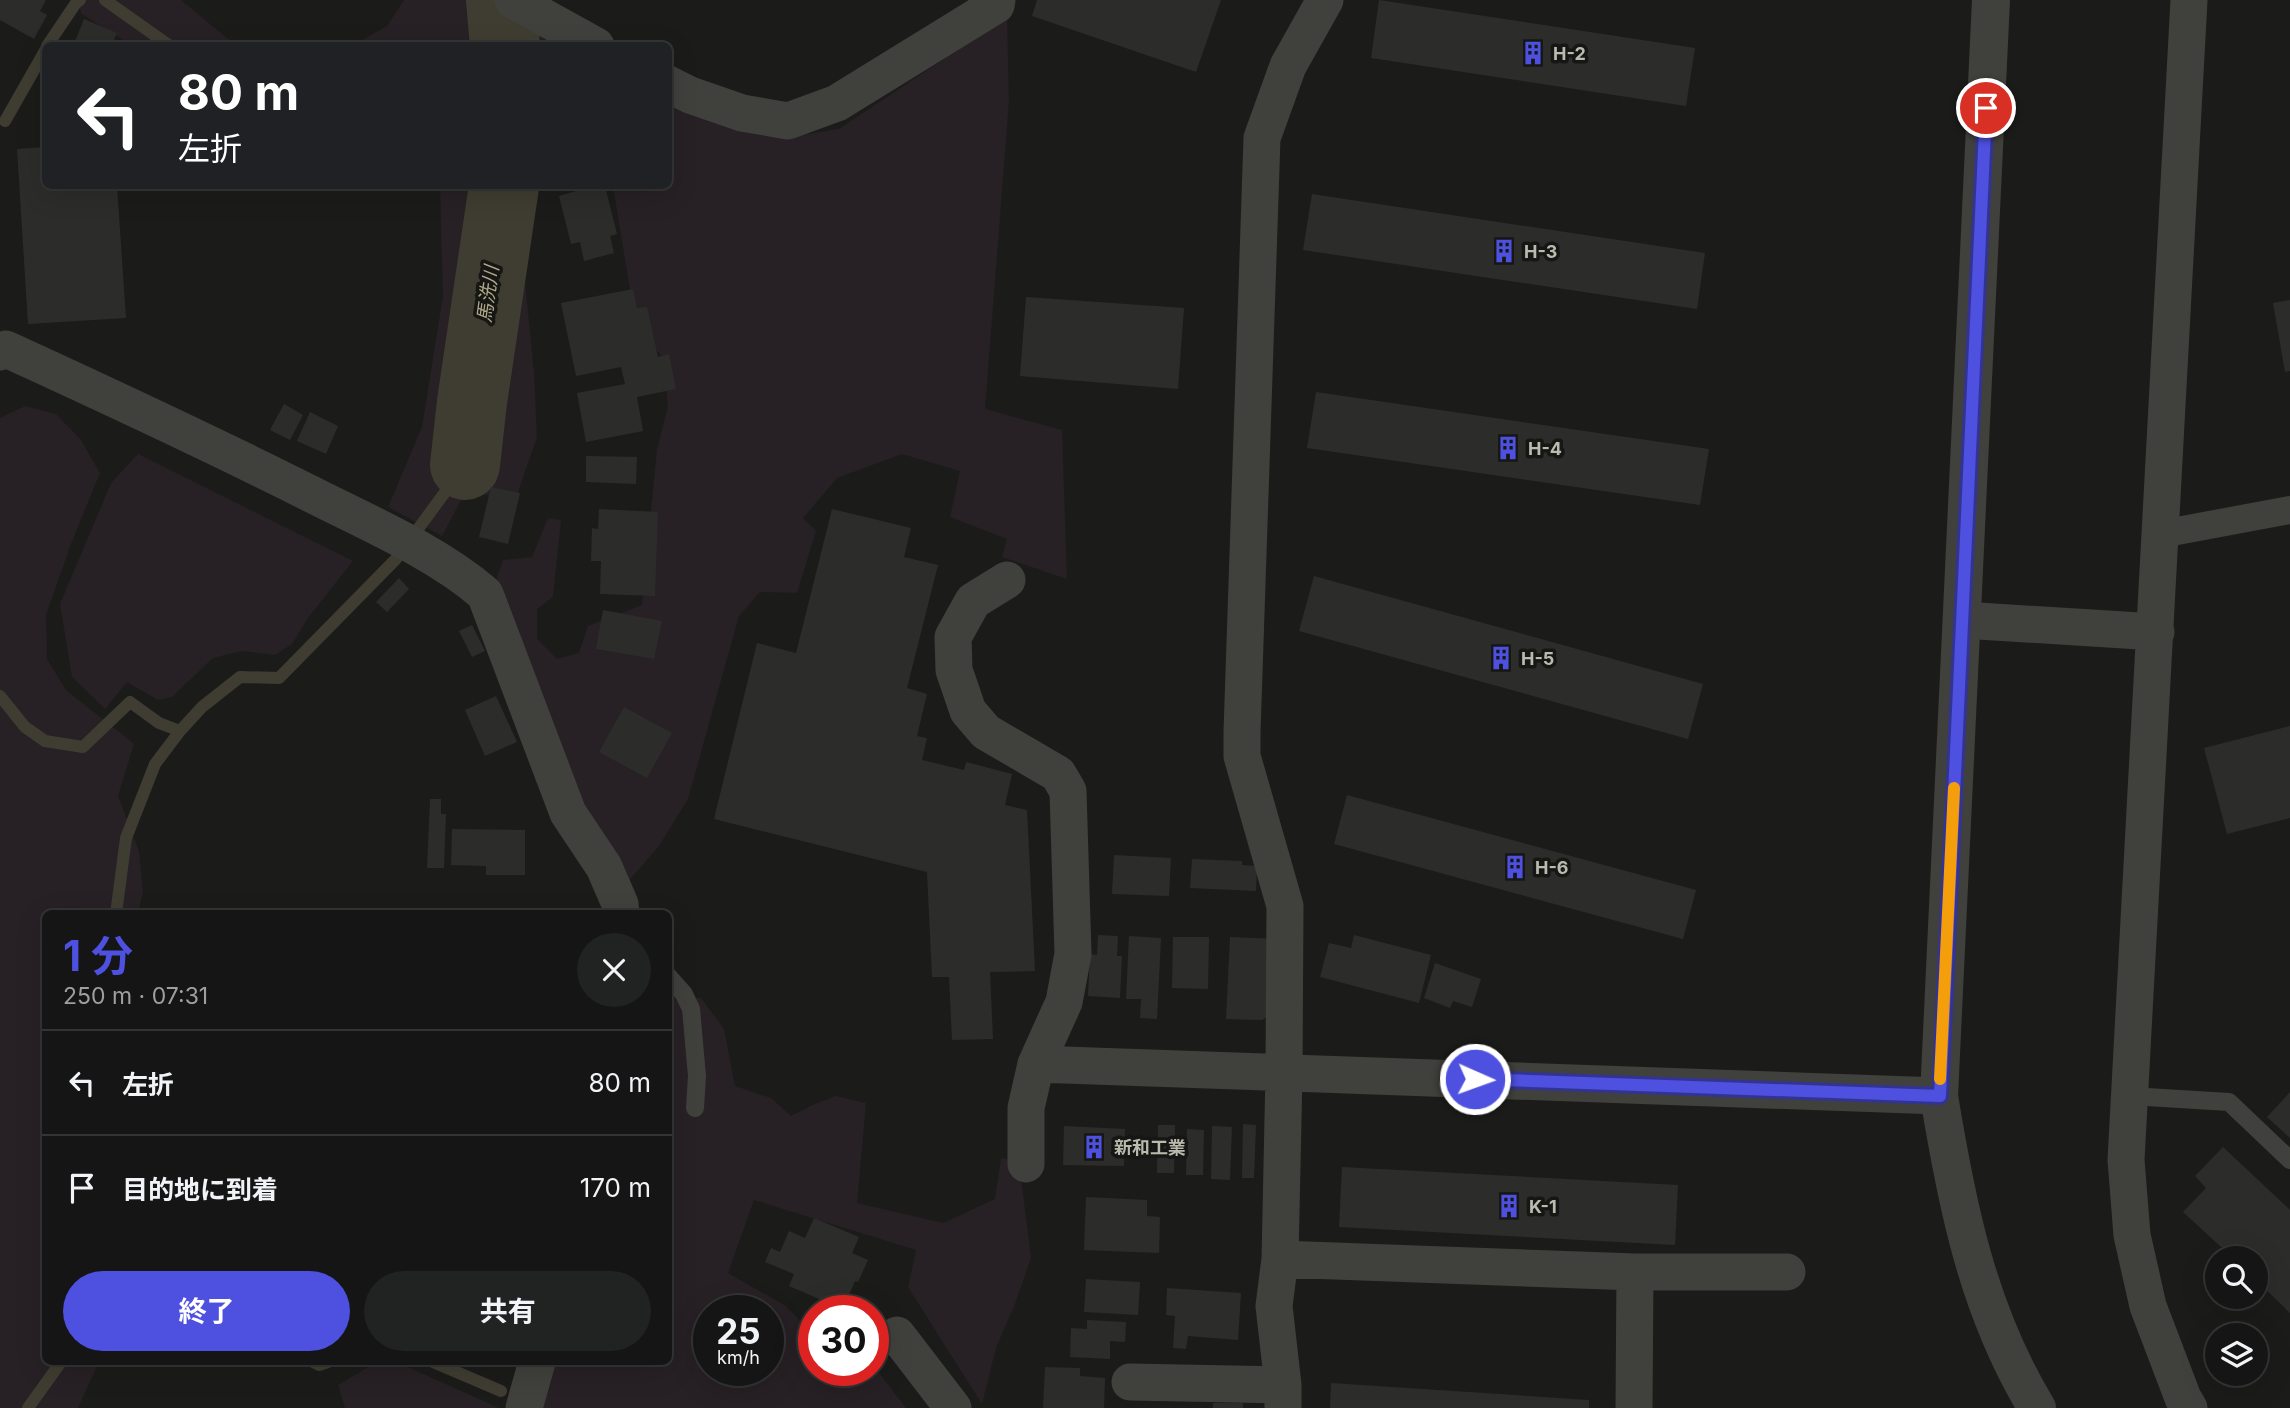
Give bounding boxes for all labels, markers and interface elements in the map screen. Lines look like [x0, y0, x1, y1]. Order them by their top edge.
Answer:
building icon: H-2 [1519, 39, 1547, 67]
place label: H-2 [1553, 43, 1586, 64]
text: 80 m [178, 63, 299, 122]
icon: left [63, 70, 154, 161]
pin [1956, 78, 2016, 138]
icon: arrive [1967, 89, 2005, 127]
text: 左折 [178, 129, 242, 168]
building icon: H-3 [1490, 237, 1518, 265]
place label: H-3 [1524, 241, 1557, 262]
water label: 馬洗川 [473, 262, 504, 324]
building icon: H-4 [1494, 434, 1522, 462]
place label: H-4 [1528, 438, 1562, 459]
building icon: H-5 [1487, 644, 1515, 672]
place label: H-5 [1521, 648, 1554, 669]
building icon: H-6 [1501, 853, 1529, 881]
place label: H-6 [1535, 857, 1569, 878]
text: 1 分 [63, 930, 133, 981]
button: close [577, 933, 651, 1007]
text: 250 m · 07:31 [63, 982, 208, 1010]
position arrow [1438, 1042, 1512, 1116]
icon: left [63, 1064, 101, 1102]
text: 80 m [588, 1067, 651, 1098]
text: 左折 [122, 1069, 174, 1100]
building icon: 新和工業 [1080, 1133, 1108, 1161]
place label: 新和工業 [1114, 1137, 1186, 1158]
icon: arrive [63, 1169, 101, 1207]
text: 170 m [580, 1172, 651, 1203]
text: 目的地に到着 [122, 1174, 278, 1205]
building icon: K-1 [1495, 1192, 1523, 1220]
place label: K-1 [1529, 1196, 1557, 1217]
map controls [2205, 1246, 2268, 1386]
button: search [2205, 1246, 2268, 1309]
button: 終了 [63, 1271, 350, 1351]
button: 共有 [364, 1271, 651, 1351]
speed limit sign: 30 [798, 1295, 889, 1386]
text: 25 [716, 1310, 761, 1352]
button: layers [2205, 1323, 2268, 1386]
text: km/h [717, 1347, 760, 1368]

